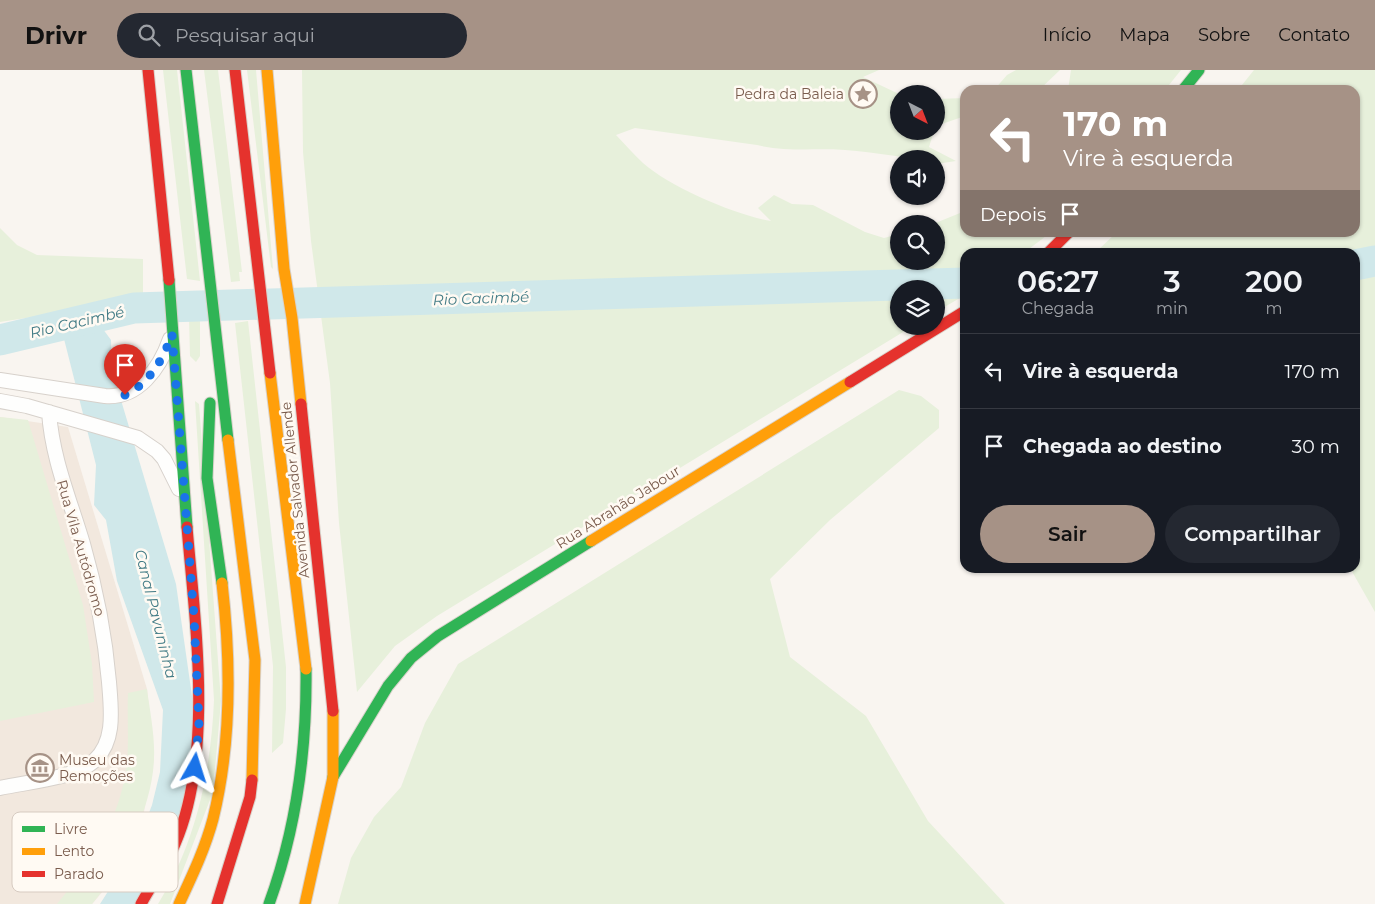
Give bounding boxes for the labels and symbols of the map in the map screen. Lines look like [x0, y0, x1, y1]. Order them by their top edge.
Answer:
place icon: Pedra da Baleia [848, 79, 878, 109]
place label: Pedra da Baleia [735, 85, 844, 103]
north arrow [890, 85, 945, 140]
water label: Rio Cacimbé [433, 287, 529, 309]
water label: Rio Cacimbé [28, 302, 126, 342]
pin [104, 344, 146, 395]
street label: Avenida Salvador Allende [277, 401, 313, 579]
street label: Rua Abrahão Jabour [553, 461, 684, 553]
street label: Rua Vila Autódromo [53, 478, 109, 619]
water label: Canal Pavuninha [131, 547, 181, 681]
position arrow [168, 741, 220, 793]
place label: Museu das Remoções [59, 751, 135, 785]
museum icon: Museu das Remoções [25, 753, 55, 783]
legend [12, 812, 178, 892]
text: Livre [54, 820, 88, 838]
text: Lento [54, 842, 94, 860]
text: Parado [54, 865, 104, 883]

